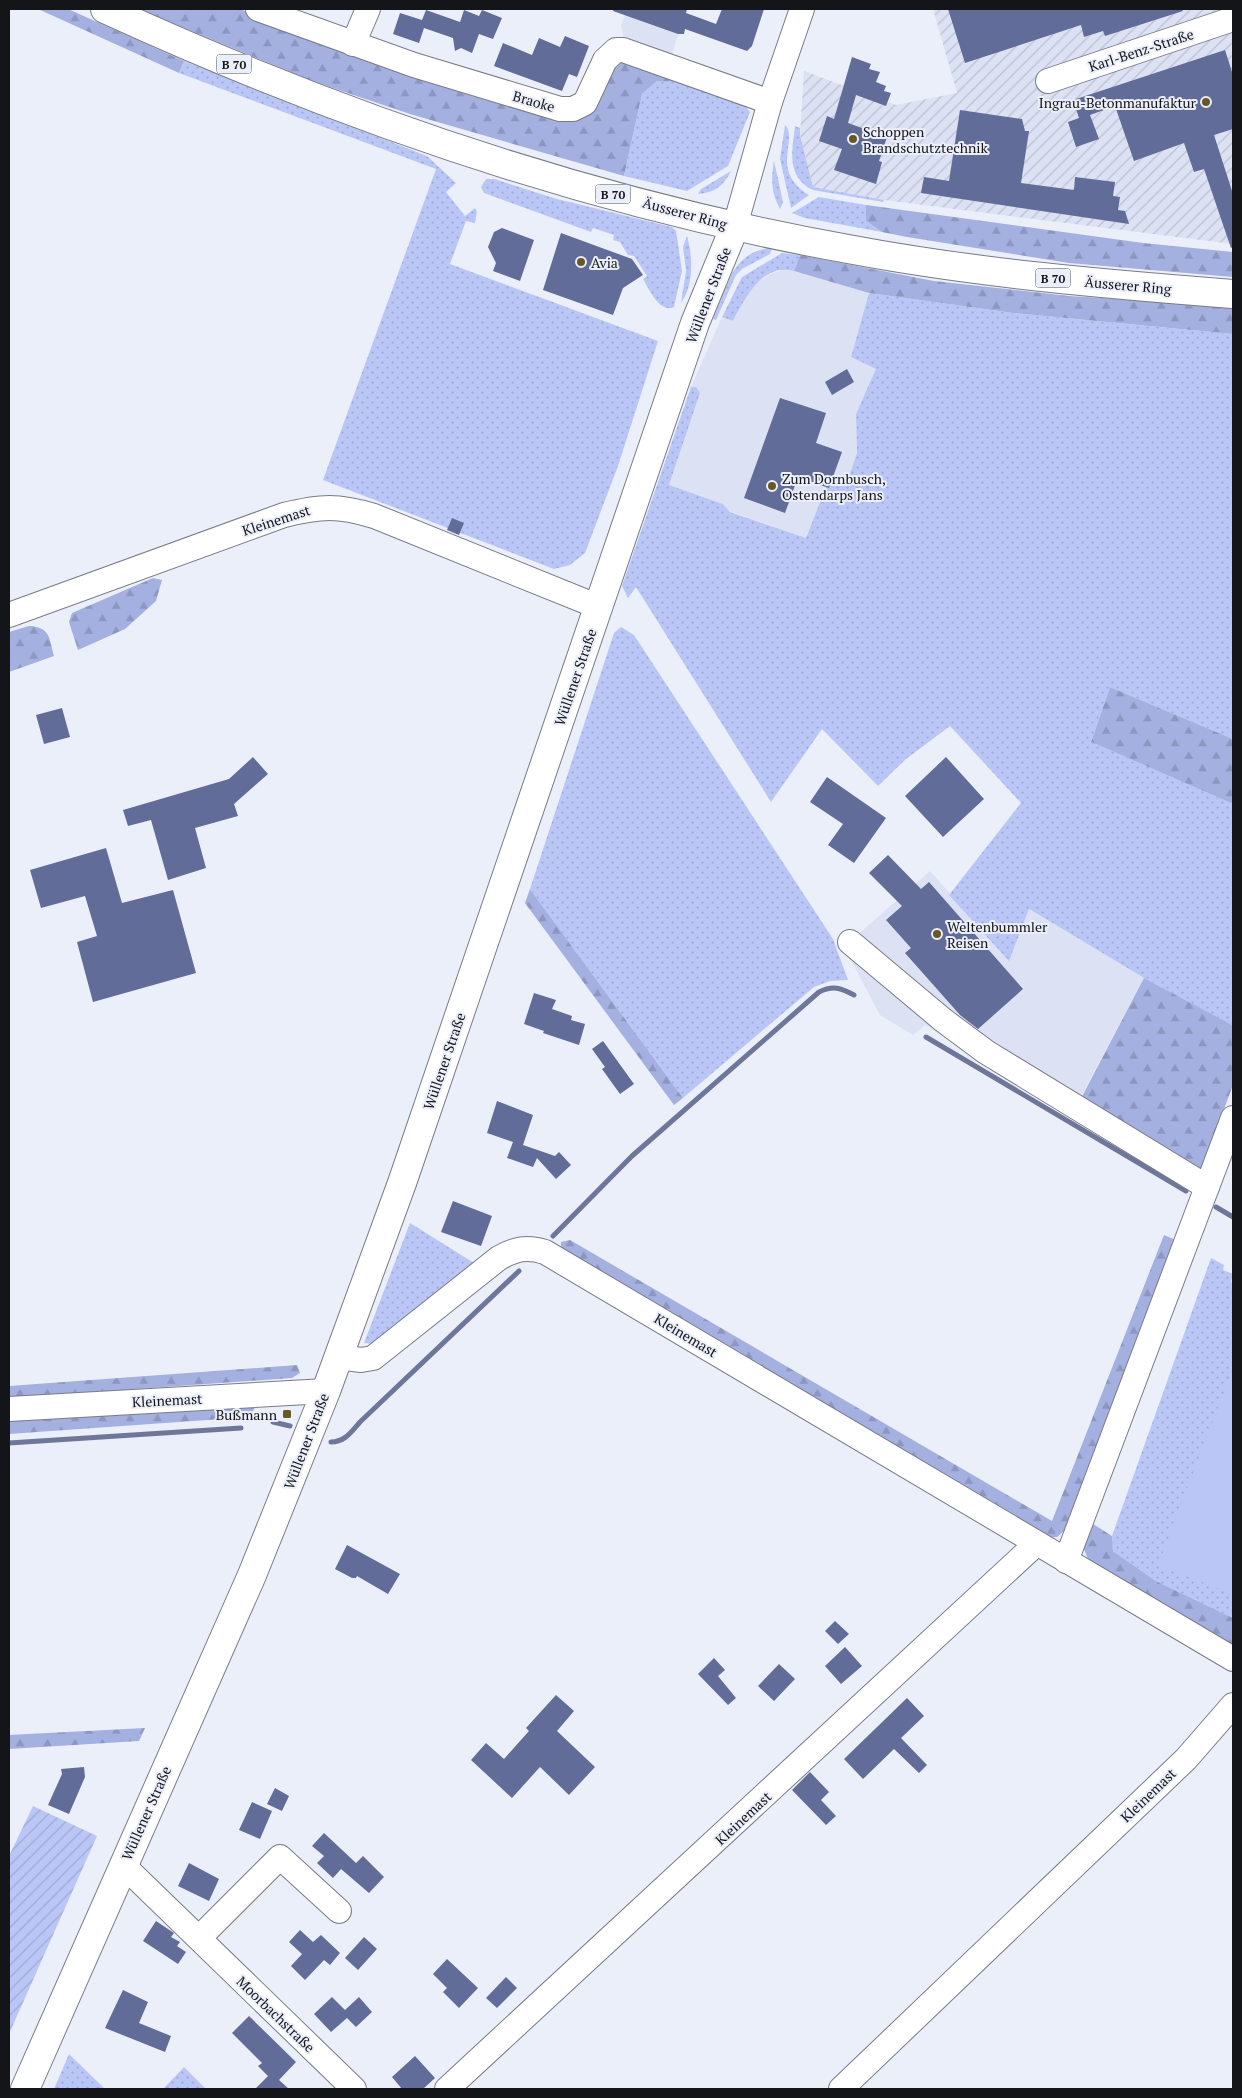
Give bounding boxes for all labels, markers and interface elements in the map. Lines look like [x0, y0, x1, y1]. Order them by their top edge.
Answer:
street label: Karl-Benz-Straße [1086, 24, 1196, 76]
road number: B 70 [216, 54, 252, 74]
street label: Braoke [511, 86, 557, 116]
place label: Ingrau-Betonmanufaktur [1039, 93, 1197, 112]
marker: Ingrau-Betonmanufaktur [1200, 96, 1212, 108]
place label: Schoppen Brandschutztechnik [863, 122, 989, 157]
marker: Schoppen Brandschutztechnik [847, 133, 859, 145]
road number: B 70 [596, 184, 630, 203]
street label: Äusserer Ring [641, 193, 730, 234]
street label: Wüllener Straße [681, 244, 735, 346]
place label: Avia [591, 253, 618, 272]
marker: Avia [575, 256, 587, 268]
road number: B 70 [1036, 268, 1070, 288]
street label: Äusserer Ring [1084, 272, 1173, 298]
place label: Zum Dornbusch, Ostendarps Jans [782, 469, 886, 504]
marker: Zum Dornbusch, Ostendarps Jans [766, 480, 778, 492]
street label: Kleinemast [240, 500, 313, 540]
street label: Wüllener Straße [550, 626, 600, 728]
place label: Weltenbummler Reisen [947, 917, 1048, 952]
marker: Weltenbummler Reisen [931, 928, 943, 940]
street label: Wüllener Straße [419, 1010, 469, 1112]
street label: Kleinemast [651, 1309, 722, 1362]
street label: Kleinemast [131, 1389, 203, 1411]
street label: Wüllener Straße [279, 1390, 333, 1492]
place label: Bußmann [216, 1405, 278, 1424]
marker: Bußmann [281, 1408, 293, 1420]
street label: Wüllener Straße [117, 1763, 175, 1863]
street label: Kleinemast [1116, 1763, 1180, 1826]
street label: Kleinemast [711, 1787, 776, 1849]
street label: Moorbachstraße [233, 1972, 319, 2056]

